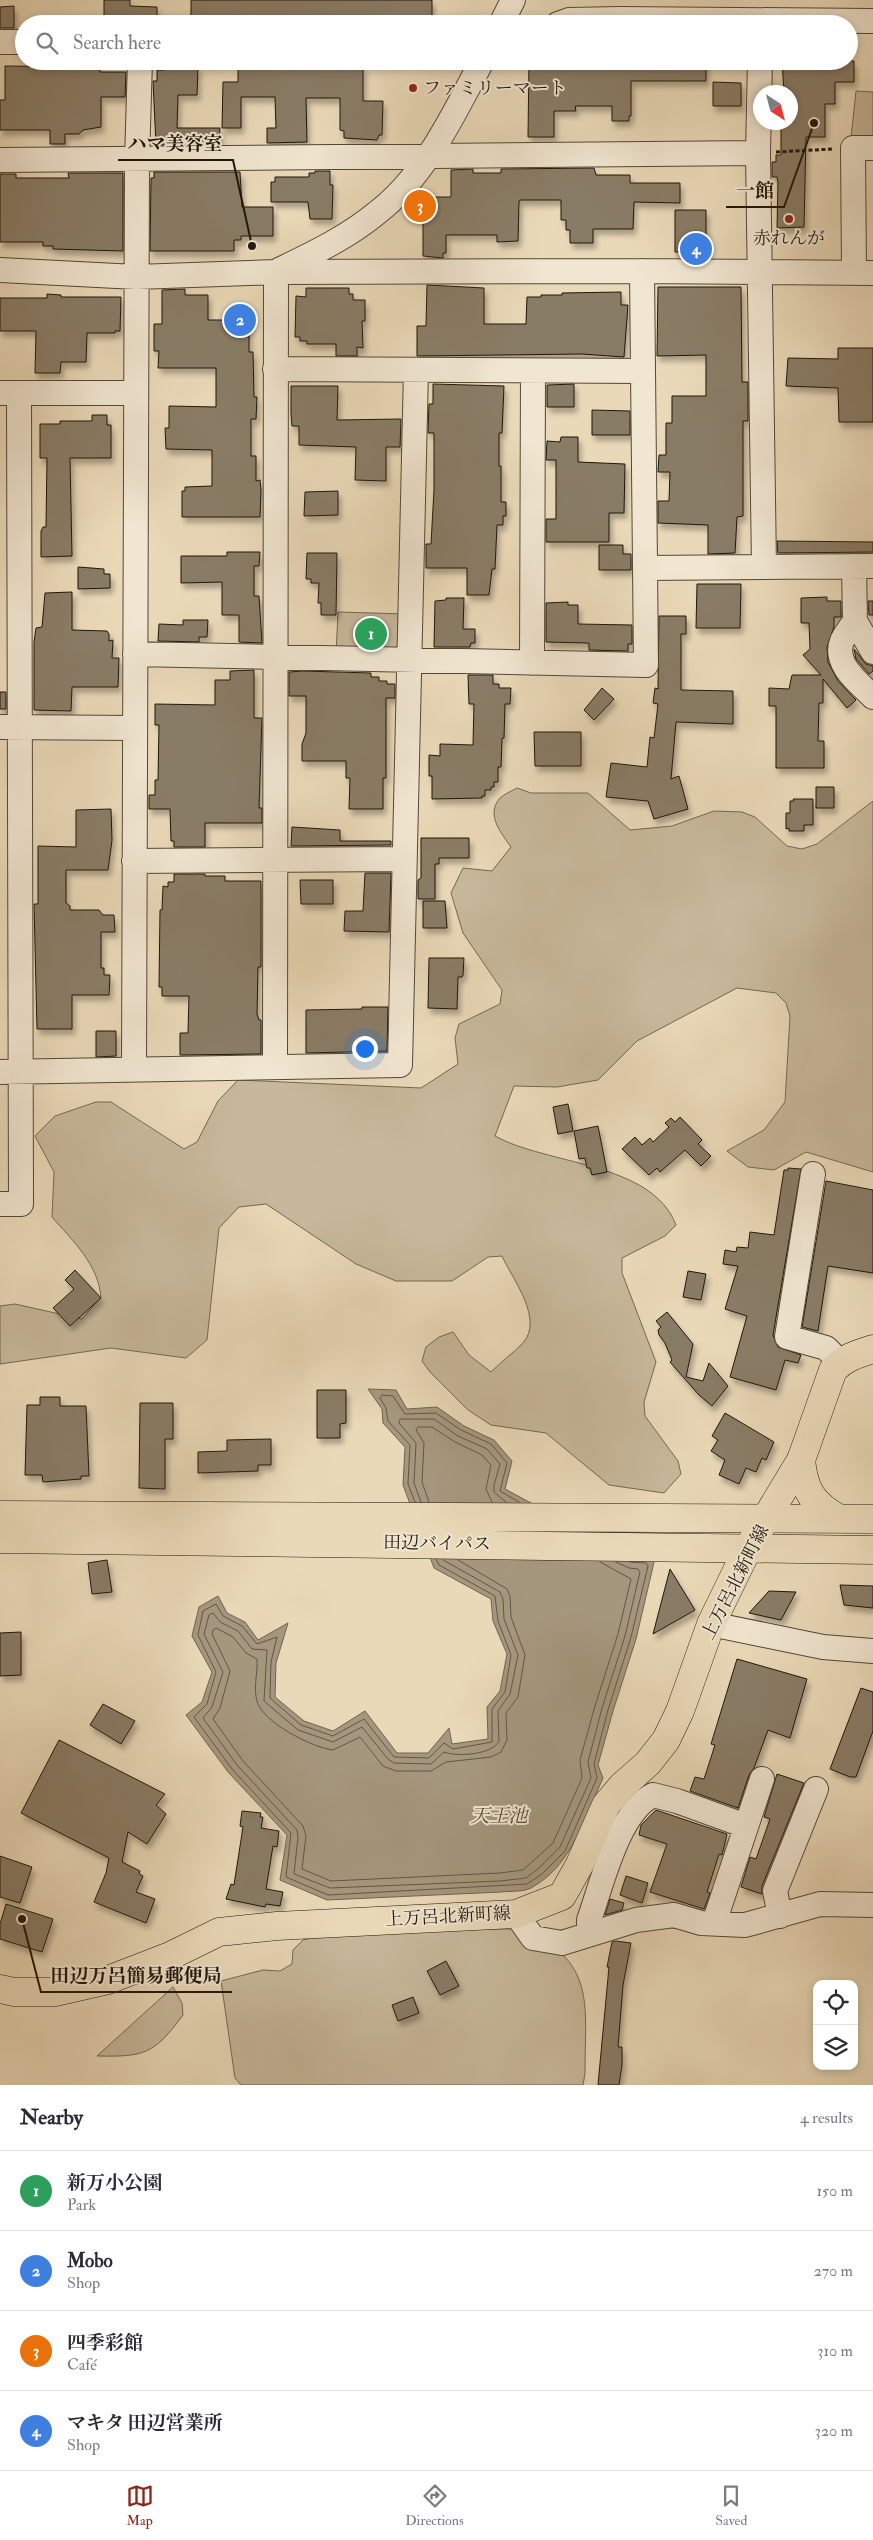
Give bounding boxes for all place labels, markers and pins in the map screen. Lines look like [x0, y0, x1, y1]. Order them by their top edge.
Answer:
place label: ファミリーマート [423, 77, 567, 100]
marker: ファミリーマート [407, 82, 419, 94]
callout: ハマ美容室 [118, 126, 233, 160]
callout: 一館 [726, 173, 784, 207]
pin: 3 [404, 187, 436, 225]
marker: 赤れんが [783, 213, 795, 225]
place label: 赤れんが [753, 227, 825, 250]
pin: 4 [680, 230, 712, 268]
pin: 2 [224, 301, 256, 339]
pin: 1 [355, 615, 387, 653]
callout: 田辺万呂簡易郵便局 [41, 1958, 232, 1992]

